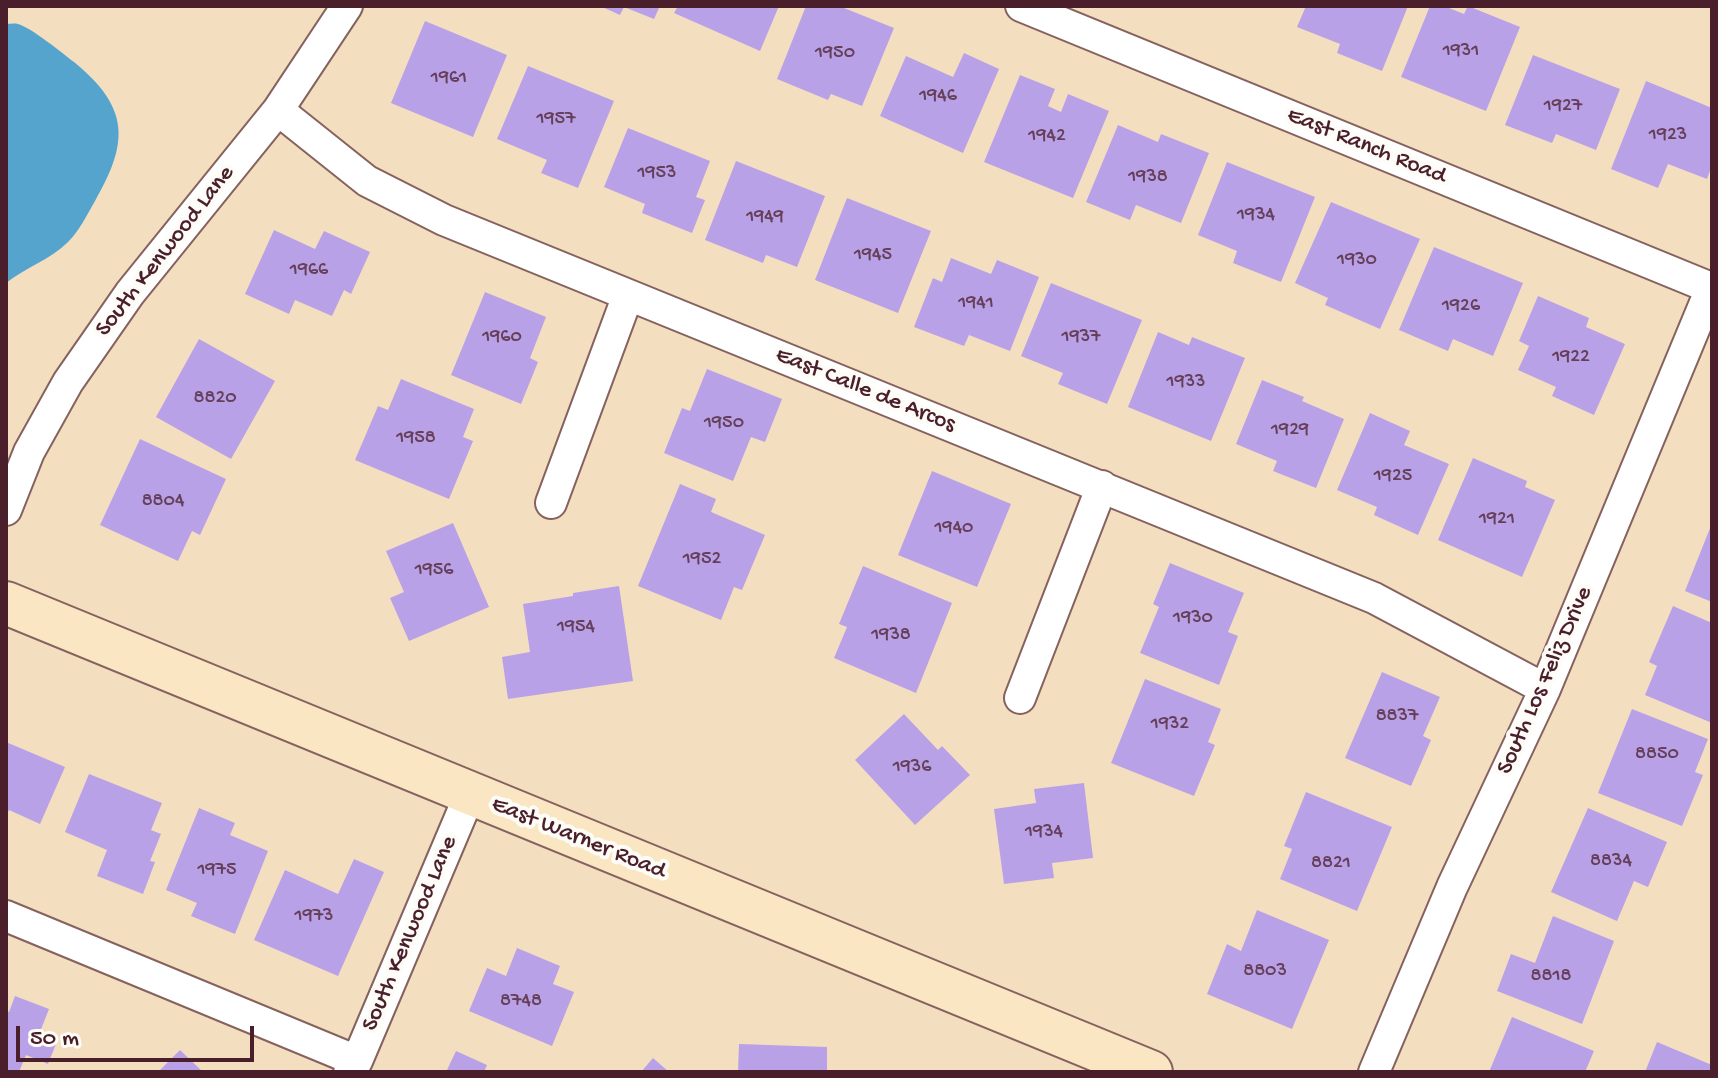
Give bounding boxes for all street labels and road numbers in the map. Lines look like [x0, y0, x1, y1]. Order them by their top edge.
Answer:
street label: East Ranch Road [1282, 102, 1450, 192]
street label: South Kenwood Lane [90, 161, 242, 343]
street label: East Calle de Arcos [771, 342, 959, 440]
street label: South Los Feliz Drive [1492, 583, 1600, 779]
street label: East Warner Road [487, 791, 669, 887]
street label: South Kenwood Lane [357, 832, 465, 1036]

